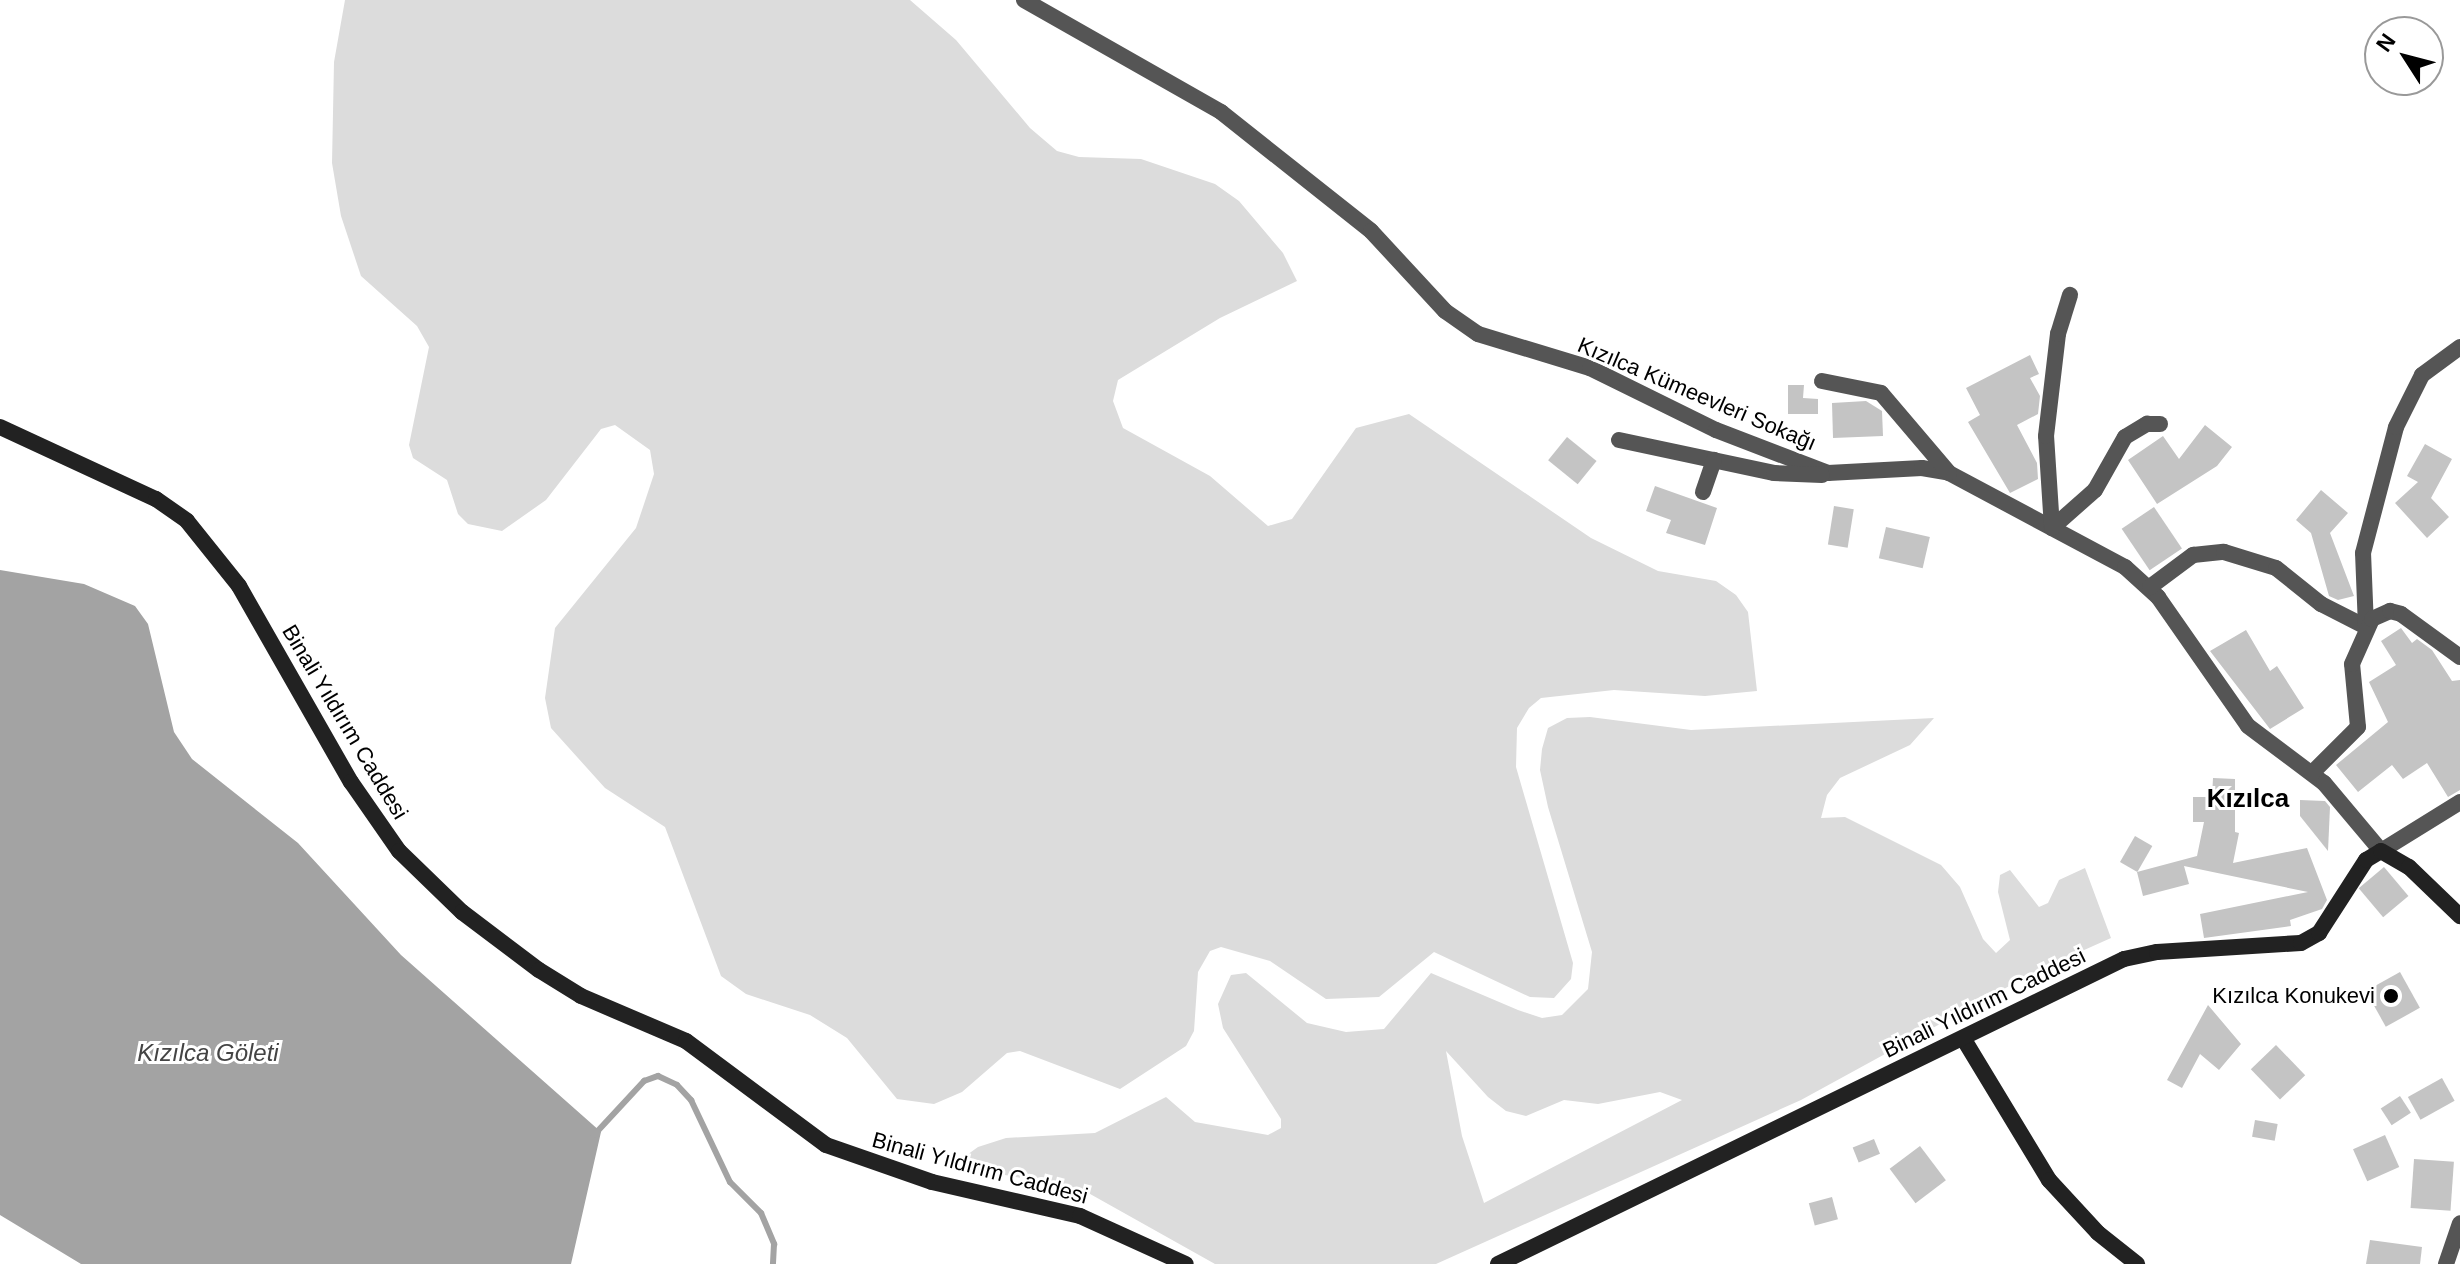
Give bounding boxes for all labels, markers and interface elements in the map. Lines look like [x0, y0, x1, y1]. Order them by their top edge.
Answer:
north arrow [2364, 16, 2444, 96]
text: N [2371, 29, 2401, 57]
street label: Kızılca Kümeevleri Sokağı [1574, 332, 1820, 456]
street label: Binali Yıldırım Caddesi [276, 620, 414, 824]
district label: Kızılca [2207, 783, 2289, 815]
street label: Binali Yıldırım Caddesi [1878, 942, 2090, 1064]
place label: Kızılca Konukevi [2212, 983, 2375, 1009]
marker: Kızılca Konukevi [2382, 987, 2400, 1005]
water label: Kızılca Göleti [137, 1039, 279, 1067]
street label: Binali Yıldırım Caddesi [869, 1126, 1091, 1210]

